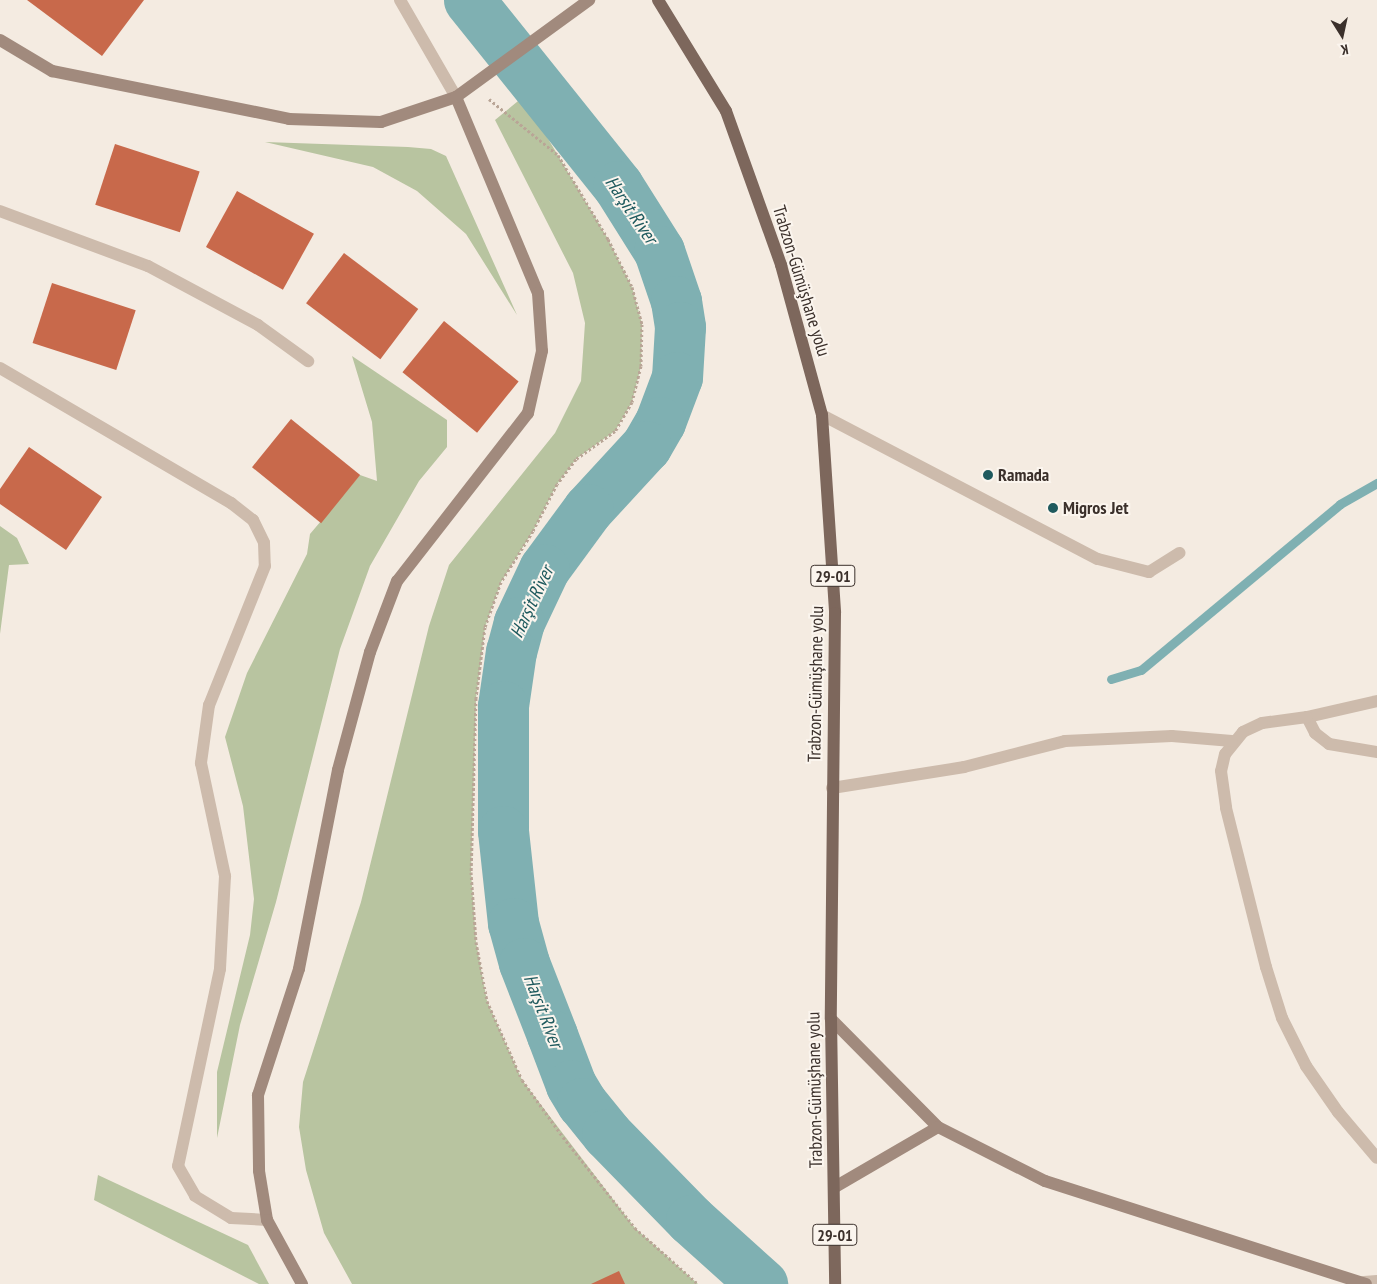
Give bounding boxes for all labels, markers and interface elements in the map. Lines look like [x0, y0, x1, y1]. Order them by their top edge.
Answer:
north arrow [1317, 10, 1367, 60]
text: K [1339, 40, 1350, 59]
water label: Harşit River [600, 172, 662, 248]
street label: Trabzon-Gümüşhane yolu [768, 203, 834, 359]
place label: Ramada [998, 464, 1049, 486]
marker: Ramada [982, 469, 994, 481]
place label: Migros Jet [1063, 497, 1128, 519]
marker: Migros Jet [1047, 502, 1059, 514]
road number: 29-01 [809, 562, 857, 590]
water label: Harşit River [506, 563, 558, 641]
street label: Trabzon-Gümüşhane yolu [804, 606, 828, 762]
water label: Harşit River [519, 971, 567, 1051]
street label: Trabzon-Gümüşhane yolu [803, 1012, 827, 1168]
road number: 29-01 [811, 1222, 859, 1248]

